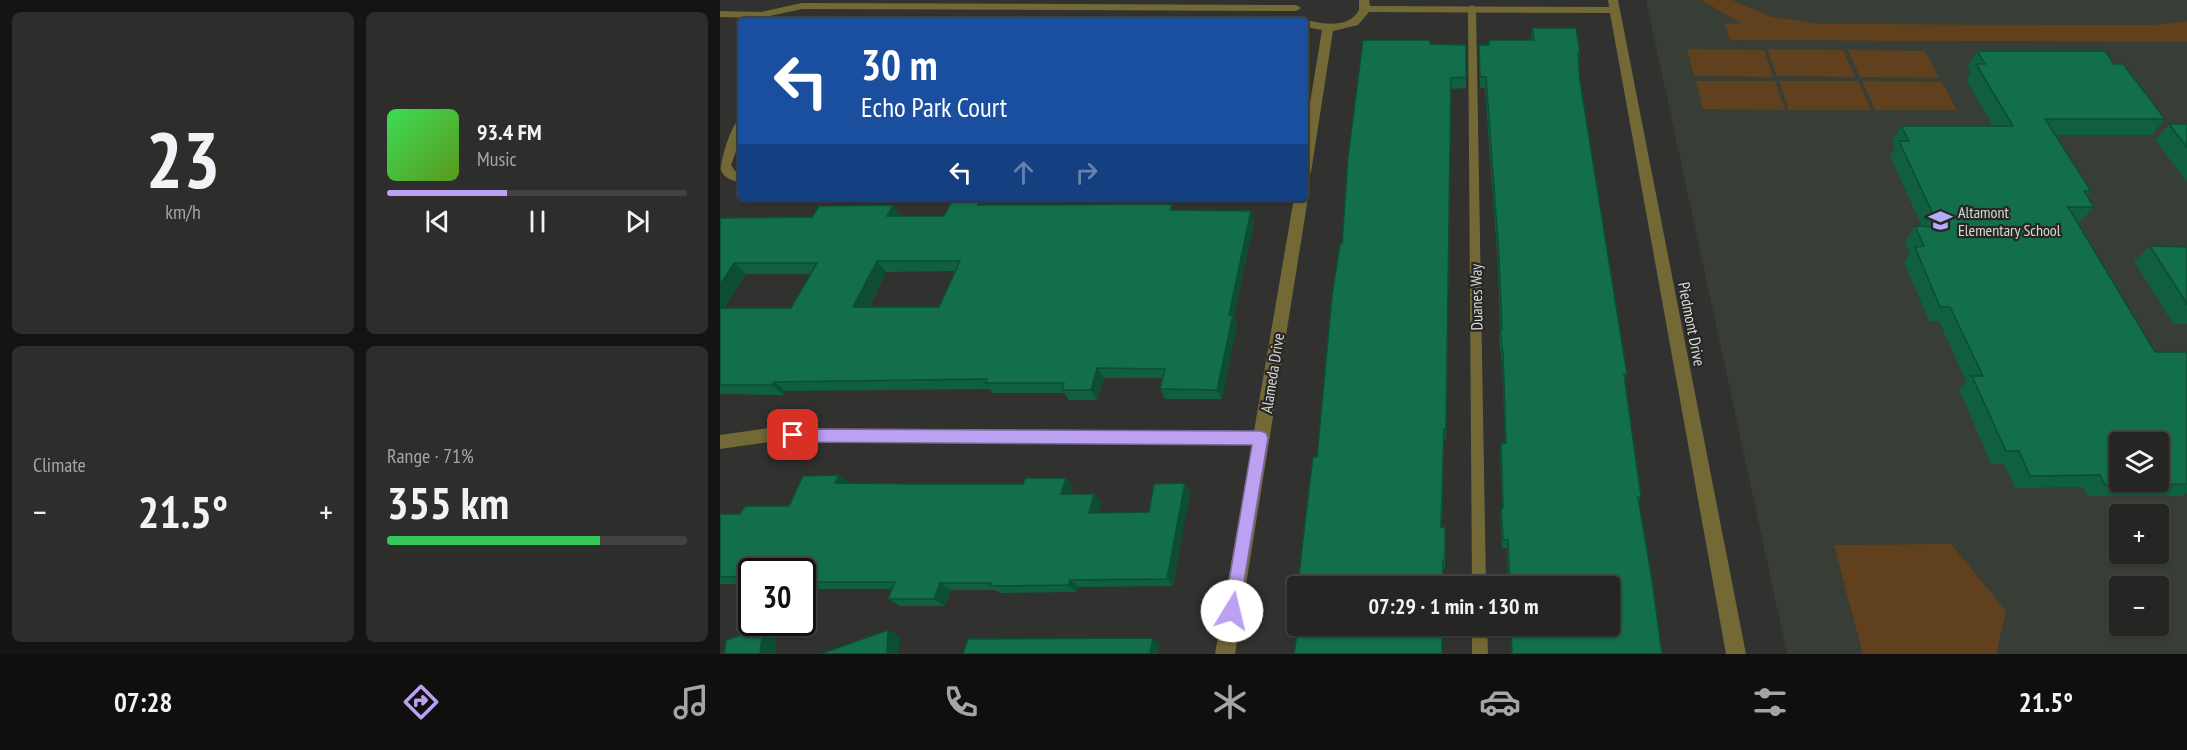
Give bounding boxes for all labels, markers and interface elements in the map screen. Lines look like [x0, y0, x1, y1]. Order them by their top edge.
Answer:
text: 30 m [861, 37, 938, 92]
icon: left [762, 42, 840, 120]
text: Echo Park Court [861, 90, 1007, 124]
text: 23 [146, 109, 220, 210]
text: 93.4 FM [477, 118, 542, 146]
text: Music [477, 146, 517, 172]
icon: left [944, 156, 977, 189]
icon: ahead [1007, 156, 1040, 189]
icon: right [1070, 156, 1103, 189]
text: km/h [165, 199, 201, 225]
place label: Altamont Elementary School [1958, 202, 2061, 240]
icon: previous [421, 205, 454, 238]
icon: pause [521, 205, 554, 238]
icon: next [621, 205, 654, 238]
school or university icon: Altamont Elementary School [1927, 208, 1953, 234]
street label: Duanes Way [1465, 264, 1487, 330]
street label: Piedmont Drive [1674, 280, 1710, 368]
street label: Alameda Drive [1256, 332, 1288, 414]
pin [767, 409, 818, 460]
icon: arrive [776, 418, 809, 451]
map controls [2109, 432, 2169, 636]
button: layers [2109, 432, 2169, 492]
text: Range · 71% [387, 443, 474, 469]
text: Climate [33, 452, 86, 478]
text: 355 km [387, 473, 509, 531]
text: 21.5° [138, 482, 228, 540]
text: − [33, 490, 47, 533]
text: + [319, 490, 333, 533]
button: + [2109, 504, 2169, 564]
speed limit sign: 30 [738, 558, 816, 636]
button: − [2109, 576, 2169, 636]
position arrow [1200, 579, 1264, 643]
text: 07:29 · 1 min · 130 m [1368, 592, 1539, 620]
icon: directions [400, 681, 442, 723]
icon: music [670, 681, 712, 723]
icon: phone [940, 681, 982, 723]
icon: climate [1209, 681, 1251, 723]
icon: car [1479, 681, 1521, 723]
icon: filters [1749, 681, 1791, 723]
text: 07:28 [114, 685, 172, 719]
text: 21.5° [2019, 685, 2073, 719]

